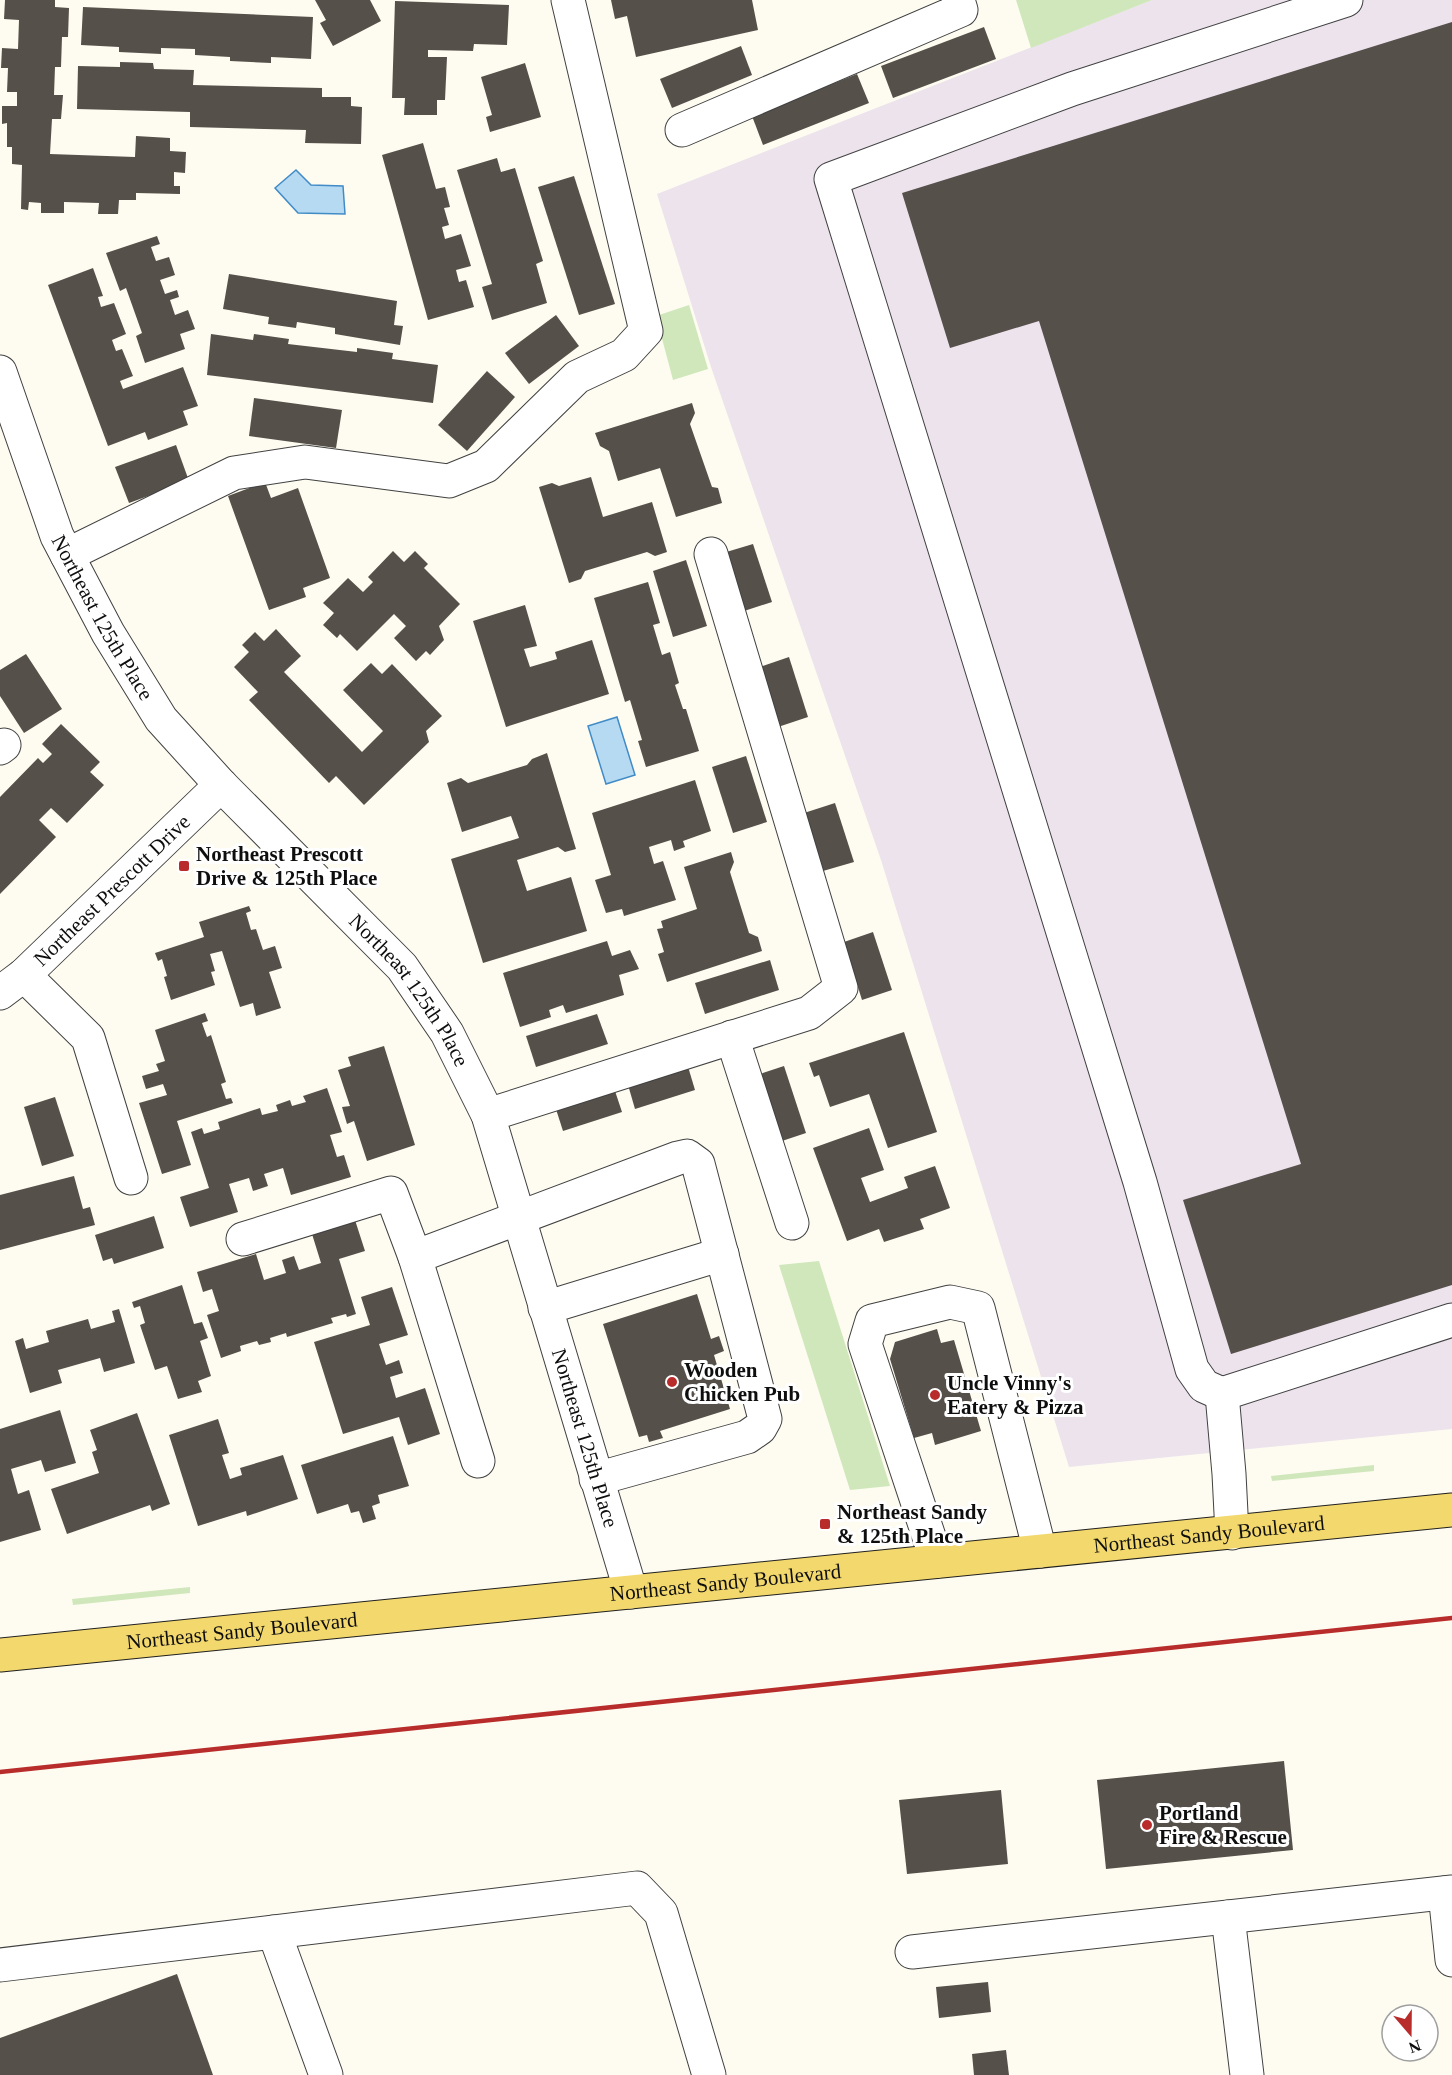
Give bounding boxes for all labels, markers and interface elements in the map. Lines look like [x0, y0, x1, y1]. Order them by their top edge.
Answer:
street label: Northeast 125th Place [47, 531, 158, 704]
street label: Northeast Prescott Drive [29, 810, 195, 971]
place label: Northeast Prescott Drive & 125th Place [196, 842, 377, 890]
marker: Northeast Prescott Drive & 125th Place [177, 859, 191, 873]
street label: Northeast 125th Place [344, 909, 474, 1070]
street label: Northeast 125th Place [547, 1346, 623, 1530]
place label: Wooden Chicken Pub [684, 1358, 800, 1406]
place label: Uncle Vinny's Eatery & Pizza [947, 1371, 1084, 1419]
marker: Wooden Chicken Pub [665, 1375, 679, 1389]
marker: Uncle Vinny's Eatery & Pizza [928, 1388, 942, 1402]
place label: Northeast Sandy & 125th Place [837, 1500, 987, 1548]
street label: Northeast Sandy Boulevard [1092, 1511, 1326, 1558]
marker: Northeast Sandy & 125th Place [818, 1517, 832, 1531]
street label: Northeast Sandy Boulevard [609, 1559, 843, 1606]
street label: Northeast Sandy Boulevard [125, 1607, 359, 1654]
place label: Portland Fire & Rescue [1159, 1801, 1287, 1849]
marker: Portland Fire & Rescue [1140, 1818, 1154, 1832]
north arrow [1380, 2003, 1440, 2063]
text: N [1406, 2037, 1423, 2057]

